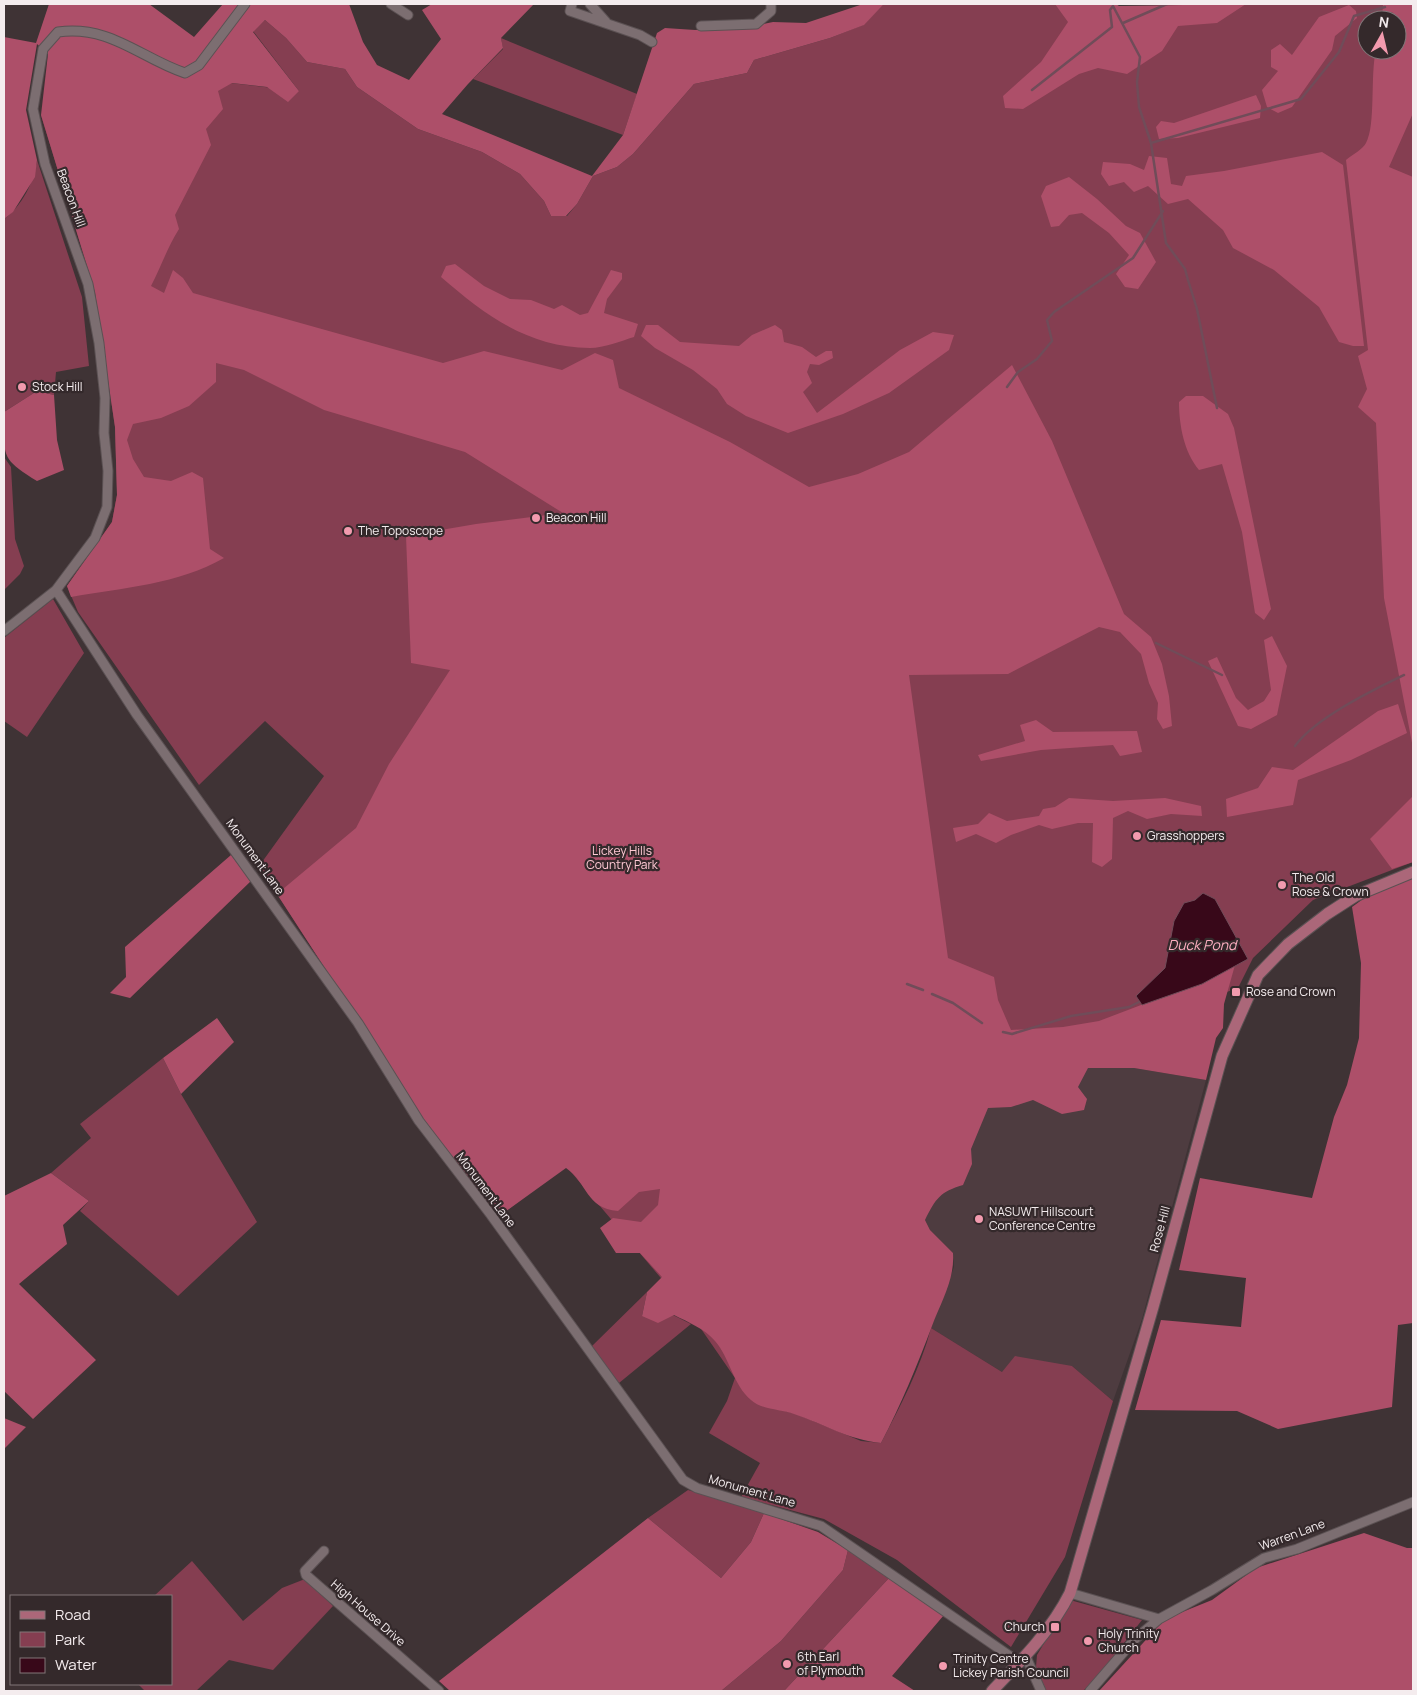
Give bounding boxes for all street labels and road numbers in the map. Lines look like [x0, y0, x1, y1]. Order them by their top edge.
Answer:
street label: Beacon Hill [53, 166, 90, 229]
street label: Monument Lane [222, 815, 289, 898]
street label: Monument Lane [453, 1149, 520, 1231]
street label: Rose Hill [1145, 1204, 1174, 1254]
street label: Monument Lane [707, 1470, 798, 1511]
street label: Warren Lane [1256, 1515, 1327, 1554]
street label: High House Drive [327, 1575, 409, 1650]

